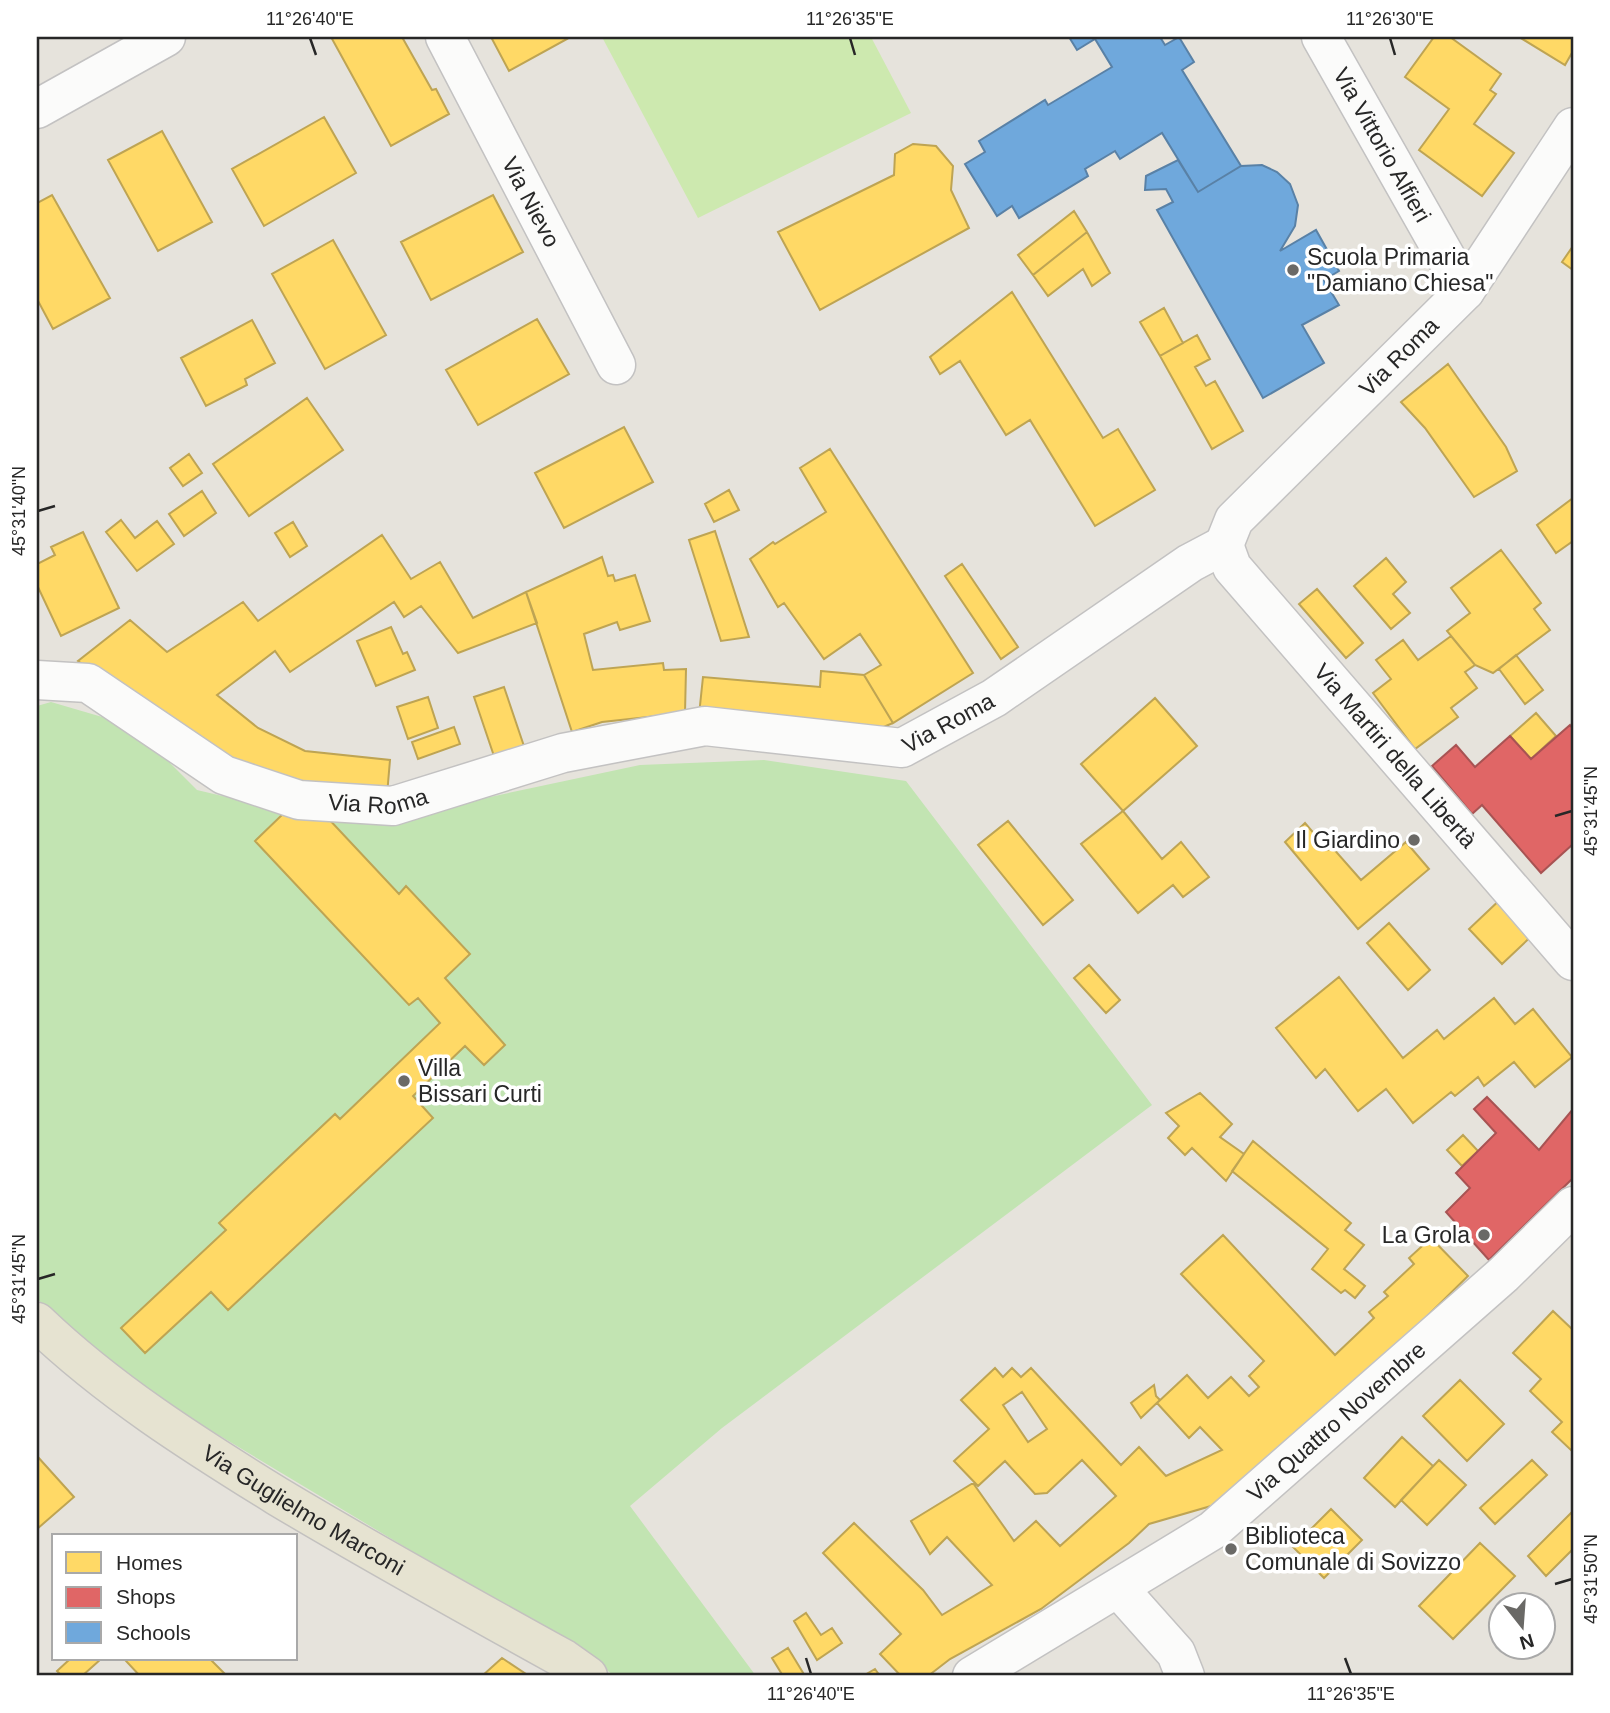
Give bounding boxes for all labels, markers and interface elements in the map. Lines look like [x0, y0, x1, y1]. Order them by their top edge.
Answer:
text: 11°26'40"E [266, 9, 354, 29]
text: 11°26'35"E [806, 9, 894, 29]
text: 11°26'30"E [1346, 9, 1434, 29]
street label: Via Vittorio Alfieri [1328, 63, 1436, 227]
street label: Via Nievo [497, 152, 565, 251]
place label: Scuola Primaria "Damiano Chiesa" [1307, 244, 1493, 296]
marker: Scuola Primaria "Damiano Chiesa" [1285, 262, 1301, 278]
street label: Via Roma [1354, 312, 1444, 401]
text: 45°31'40"N [9, 466, 29, 556]
street label: Via Martiri della Libertà [1309, 658, 1482, 853]
street label: Via Roma [898, 687, 999, 758]
text: 45°31'45"N [1581, 766, 1601, 856]
street label: Via Roma [327, 783, 431, 819]
place label: Il Giardino [1295, 827, 1400, 853]
marker: Il Giardino [1406, 832, 1422, 848]
place label: Villa Bissari Curti [418, 1055, 542, 1107]
marker: Villa Bissari Curti [396, 1073, 412, 1089]
place label: La Grola [1382, 1222, 1470, 1248]
marker: La Grola [1476, 1227, 1492, 1243]
text: 45°31'45"N [9, 1234, 29, 1324]
street label: Via Quattro Novembre [1242, 1336, 1431, 1507]
street label: Via Guglielmo Marconi [198, 1439, 409, 1581]
place label: Biblioteca Comunale di Sovizzo [1245, 1523, 1461, 1575]
legend [52, 1534, 298, 1660]
text: 45°31'50"N [1581, 1534, 1601, 1624]
marker: Biblioteca Comunale di Sovizzo [1223, 1541, 1239, 1557]
text: Homes [116, 1551, 183, 1574]
text: Shops [116, 1585, 176, 1608]
north arrow [1488, 1590, 1558, 1660]
text: Schools [116, 1621, 191, 1644]
text: N [1517, 1630, 1536, 1654]
text: 11°26'40"E [767, 1684, 855, 1704]
text: 11°26'35"E [1307, 1684, 1395, 1704]

